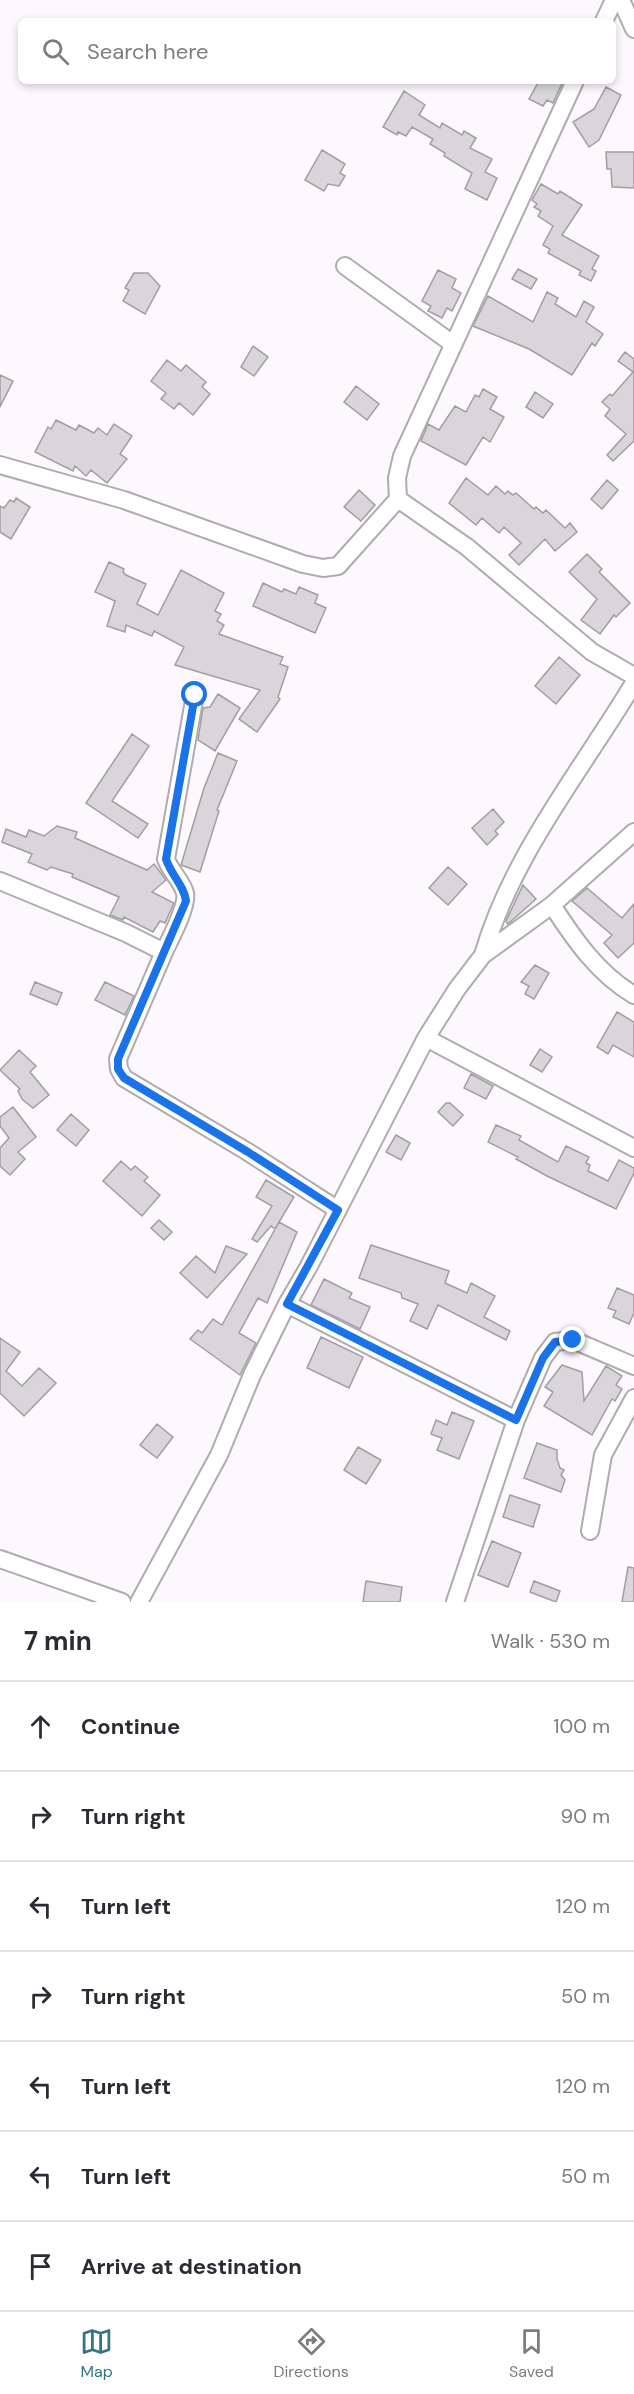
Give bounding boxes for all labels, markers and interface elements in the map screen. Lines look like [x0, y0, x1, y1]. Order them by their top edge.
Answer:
search box [18, 18, 616, 84]
icon: search [39, 35, 72, 68]
text: Search here [87, 37, 208, 66]
route start [181, 681, 207, 707]
route end [559, 1326, 585, 1352]
text: 7 min [24, 1624, 92, 1658]
text: Walk · 530 m [491, 1628, 610, 1654]
icon: ahead [24, 1710, 57, 1743]
text: Continue [81, 1712, 180, 1741]
text: 100 m [553, 1713, 610, 1739]
icon: right [24, 1800, 57, 1833]
text: Turn right [81, 1802, 186, 1831]
text: 90 m [561, 1803, 610, 1829]
icon: left [24, 1890, 57, 1923]
text: Turn left [81, 1892, 171, 1921]
text: 120 m [556, 1893, 610, 1919]
icon: right [24, 1980, 57, 2013]
text: Turn right [81, 1982, 186, 2011]
text: 50 m [561, 1983, 610, 2009]
icon: left [24, 2070, 57, 2103]
text: Turn left [81, 2072, 171, 2101]
text: 120 m [556, 2073, 610, 2099]
icon: left [24, 2160, 57, 2193]
text: Turn left [81, 2162, 171, 2191]
text: 50 m [561, 2163, 610, 2189]
icon: arrive [24, 2250, 57, 2283]
text: Arrive at destination [81, 2252, 302, 2281]
tab: Map [80, 2325, 113, 2382]
tab: Directions [273, 2325, 349, 2382]
tab: Saved [509, 2325, 554, 2382]

